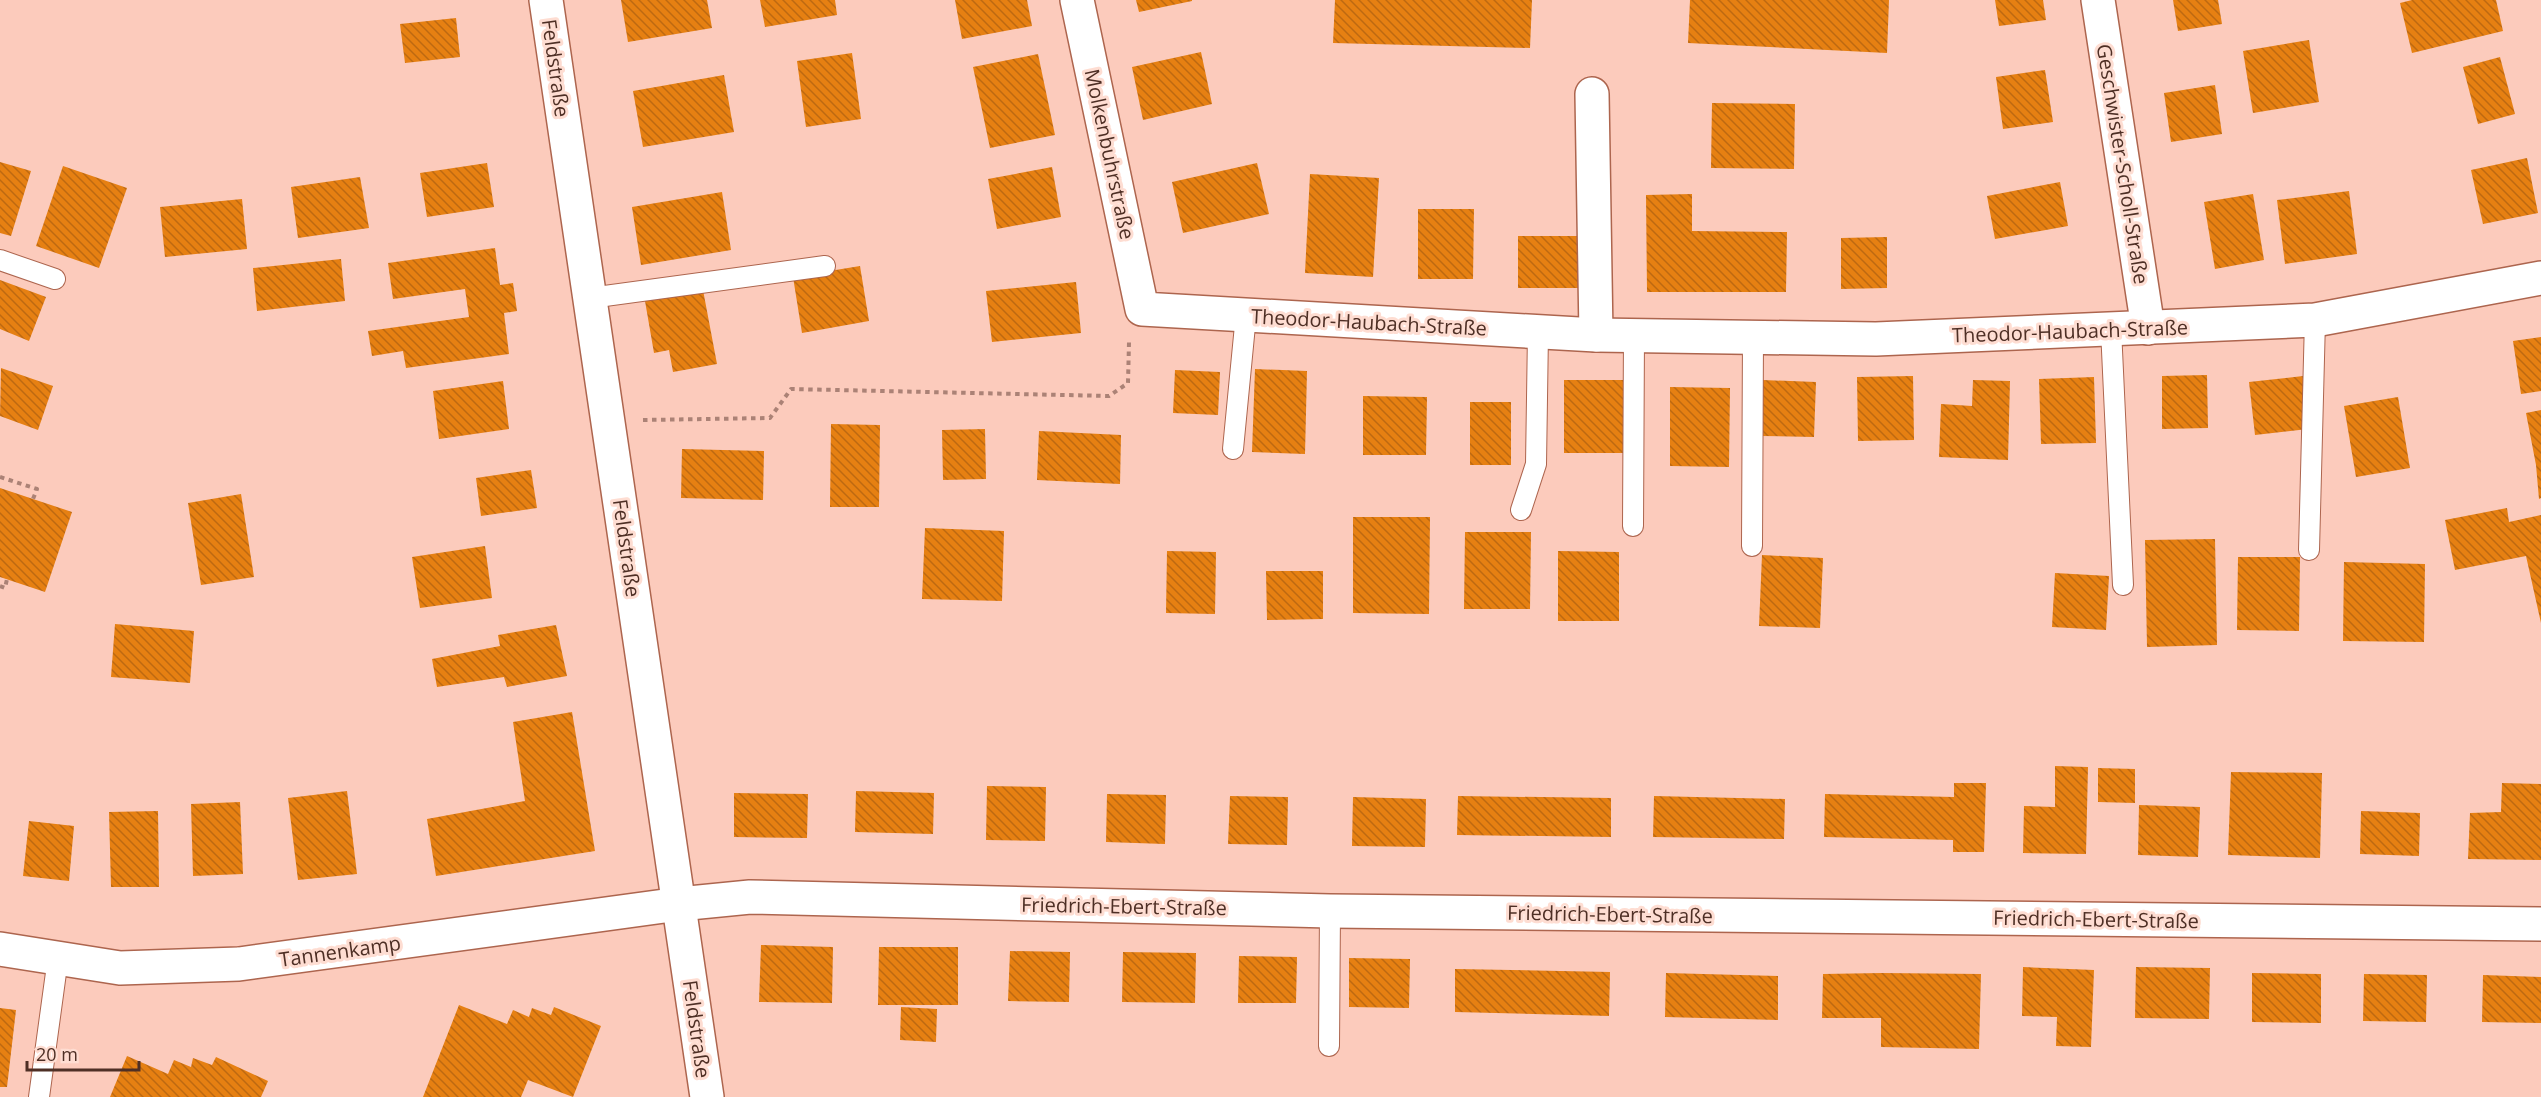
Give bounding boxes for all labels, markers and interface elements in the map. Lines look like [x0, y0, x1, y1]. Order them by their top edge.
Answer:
street label: Feldstraße [536, 17, 576, 119]
street label: Geschwister-Scholl-Straße [2091, 42, 2155, 286]
street label: Molkenbuhrstraße [1079, 66, 1141, 242]
street label: Theodor-Haubach-Straße [1250, 302, 1488, 342]
street label: Theodor-Haubach-Straße [1951, 313, 2189, 349]
street label: Feldstraße [607, 497, 647, 599]
street label: Friedrich-Ebert-Straße [1021, 891, 1227, 921]
street label: Friedrich-Ebert-Straße [1507, 899, 1713, 929]
street label: Friedrich-Ebert-Straße [1993, 904, 2199, 934]
street label: Tannenkamp [277, 929, 403, 973]
street label: Feldstraße [677, 978, 717, 1080]
scale bar [27, 1034, 140, 1072]
text: 20 m [36, 1042, 78, 1066]

